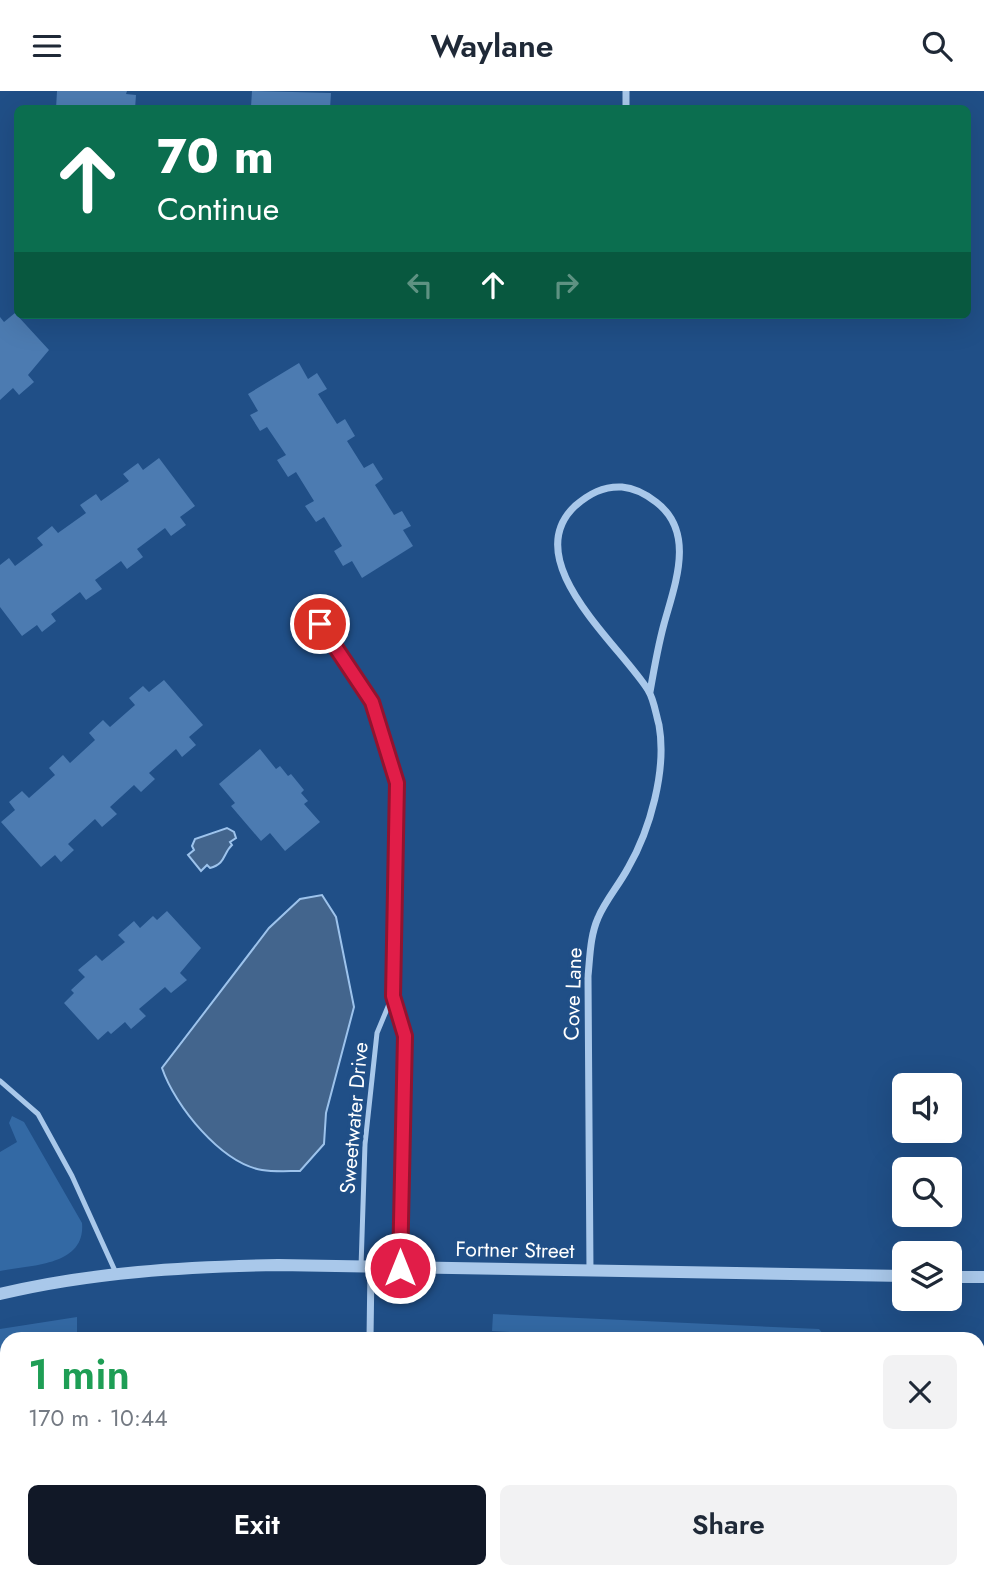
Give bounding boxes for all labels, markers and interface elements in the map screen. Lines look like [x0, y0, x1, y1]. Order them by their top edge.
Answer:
text: Waylane [430, 23, 554, 69]
icon: menu [28, 27, 66, 65]
icon: search [918, 27, 956, 65]
text: 70 m [157, 121, 274, 191]
icon: ahead [42, 133, 133, 224]
text: Continue [157, 186, 279, 232]
icon: left [401, 266, 439, 304]
icon: ahead [474, 266, 512, 304]
icon: right [547, 266, 585, 304]
pin [290, 594, 350, 654]
icon: arrive [301, 605, 339, 643]
street label: Cove Lane [556, 947, 590, 1041]
street label: Sweetwater Drive [332, 1041, 376, 1195]
map controls [892, 1073, 962, 1311]
button: sound [892, 1073, 962, 1143]
button: search [892, 1157, 962, 1227]
position arrow [363, 1231, 437, 1305]
street label: Fortner Street [455, 1234, 575, 1266]
button: layers [892, 1241, 962, 1311]
text: 1 min [28, 1344, 130, 1405]
button: close [883, 1355, 957, 1429]
text: 170 m · 10:44 [28, 1401, 168, 1435]
button: Exit [28, 1485, 486, 1565]
button: Share [500, 1485, 957, 1565]

